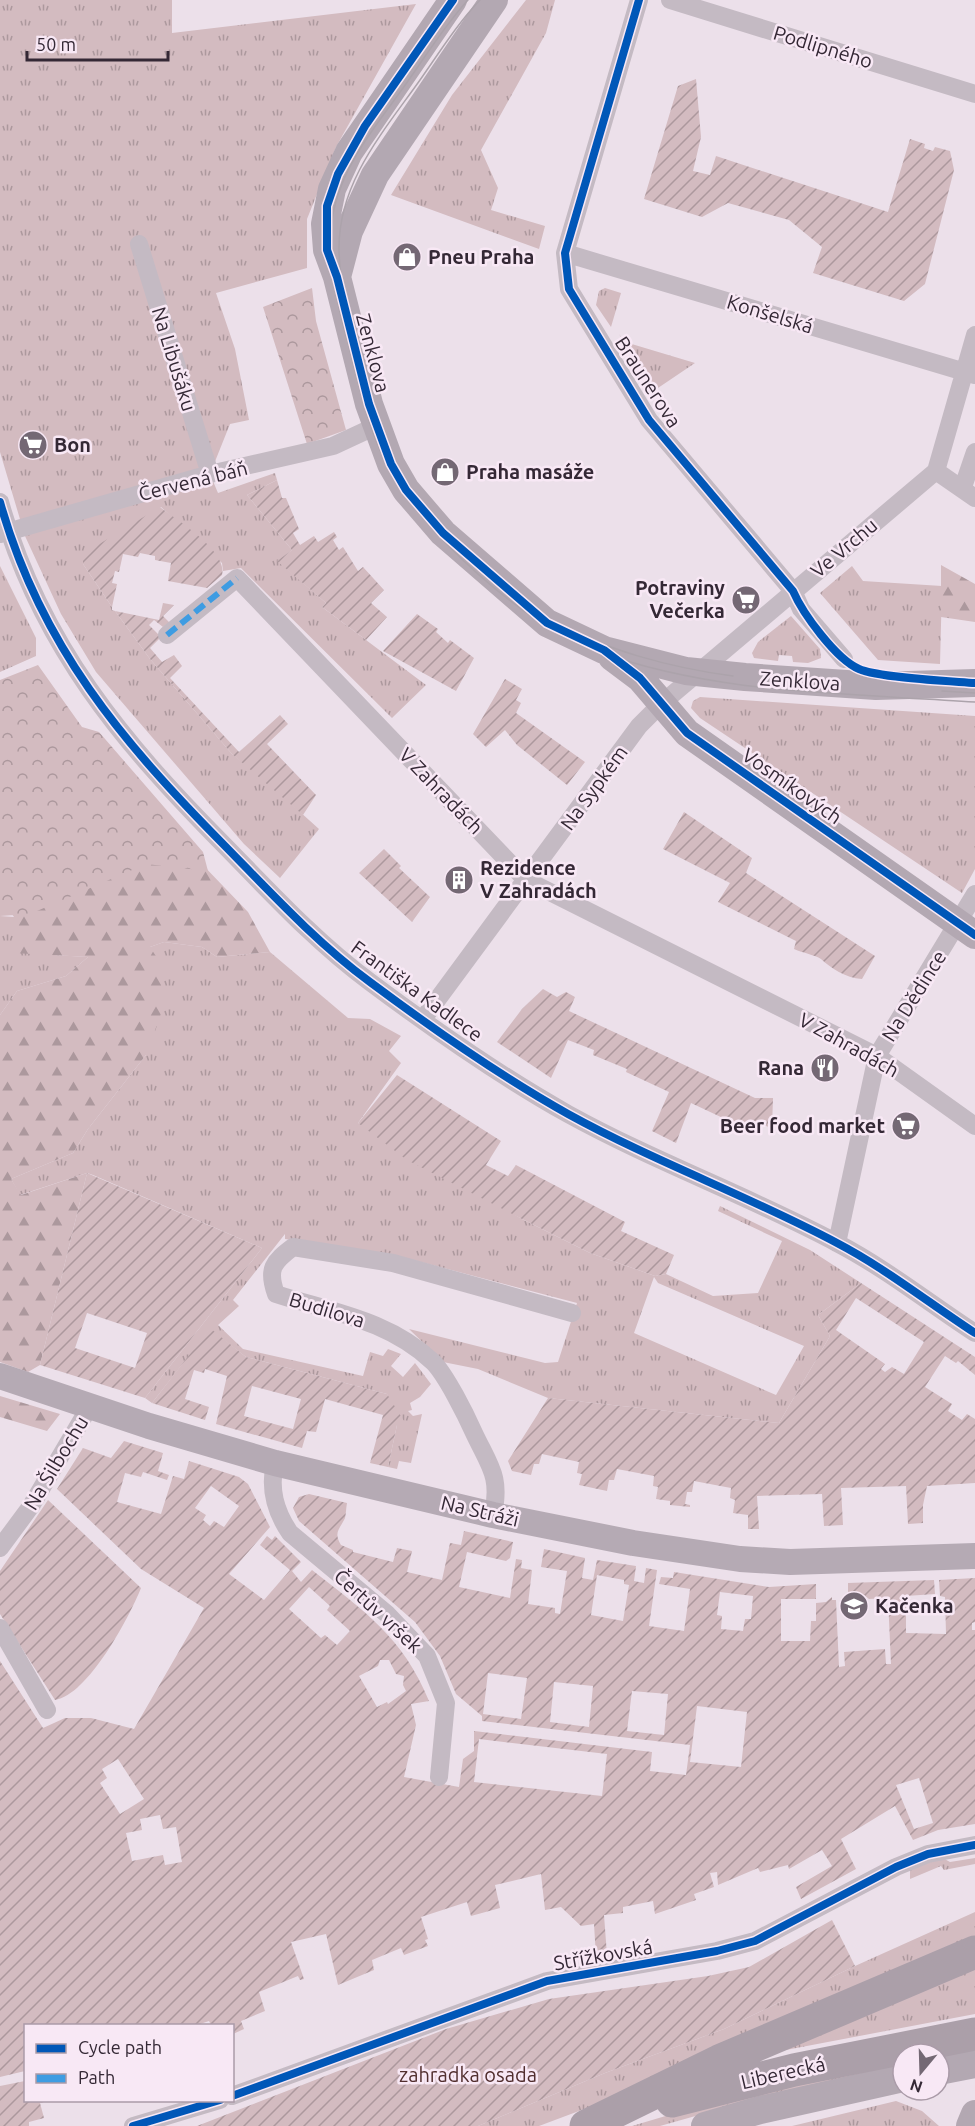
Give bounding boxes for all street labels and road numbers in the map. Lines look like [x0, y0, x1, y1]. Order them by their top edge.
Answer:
street label: Podlipného [771, 21, 876, 73]
street label: Konšelská [724, 290, 816, 338]
street label: Na Libušáku [148, 304, 201, 414]
street label: Zenklova [352, 311, 395, 395]
street label: Braunerova [611, 332, 686, 431]
street label: Červená báň [136, 456, 250, 505]
street label: Ve Vrchu [806, 513, 882, 582]
street label: Zenklova [759, 666, 841, 695]
street label: Na Sypkém [555, 741, 632, 834]
street label: V Zahradách [395, 743, 488, 839]
street label: Vosmíkových [738, 743, 847, 828]
street label: Františka Kadlece [347, 935, 487, 1046]
street label: Na Dědince [877, 946, 951, 1045]
street label: V Zahradách [795, 1008, 903, 1081]
street label: Budilova [287, 1287, 368, 1332]
street label: Na Šilbochu [19, 1412, 93, 1514]
street label: Na Stráži [439, 1490, 521, 1531]
street label: Čertův vršek [330, 1564, 427, 1657]
street label: Střížkovská [552, 1934, 654, 1975]
street label: Liberecká [738, 2052, 827, 2093]

